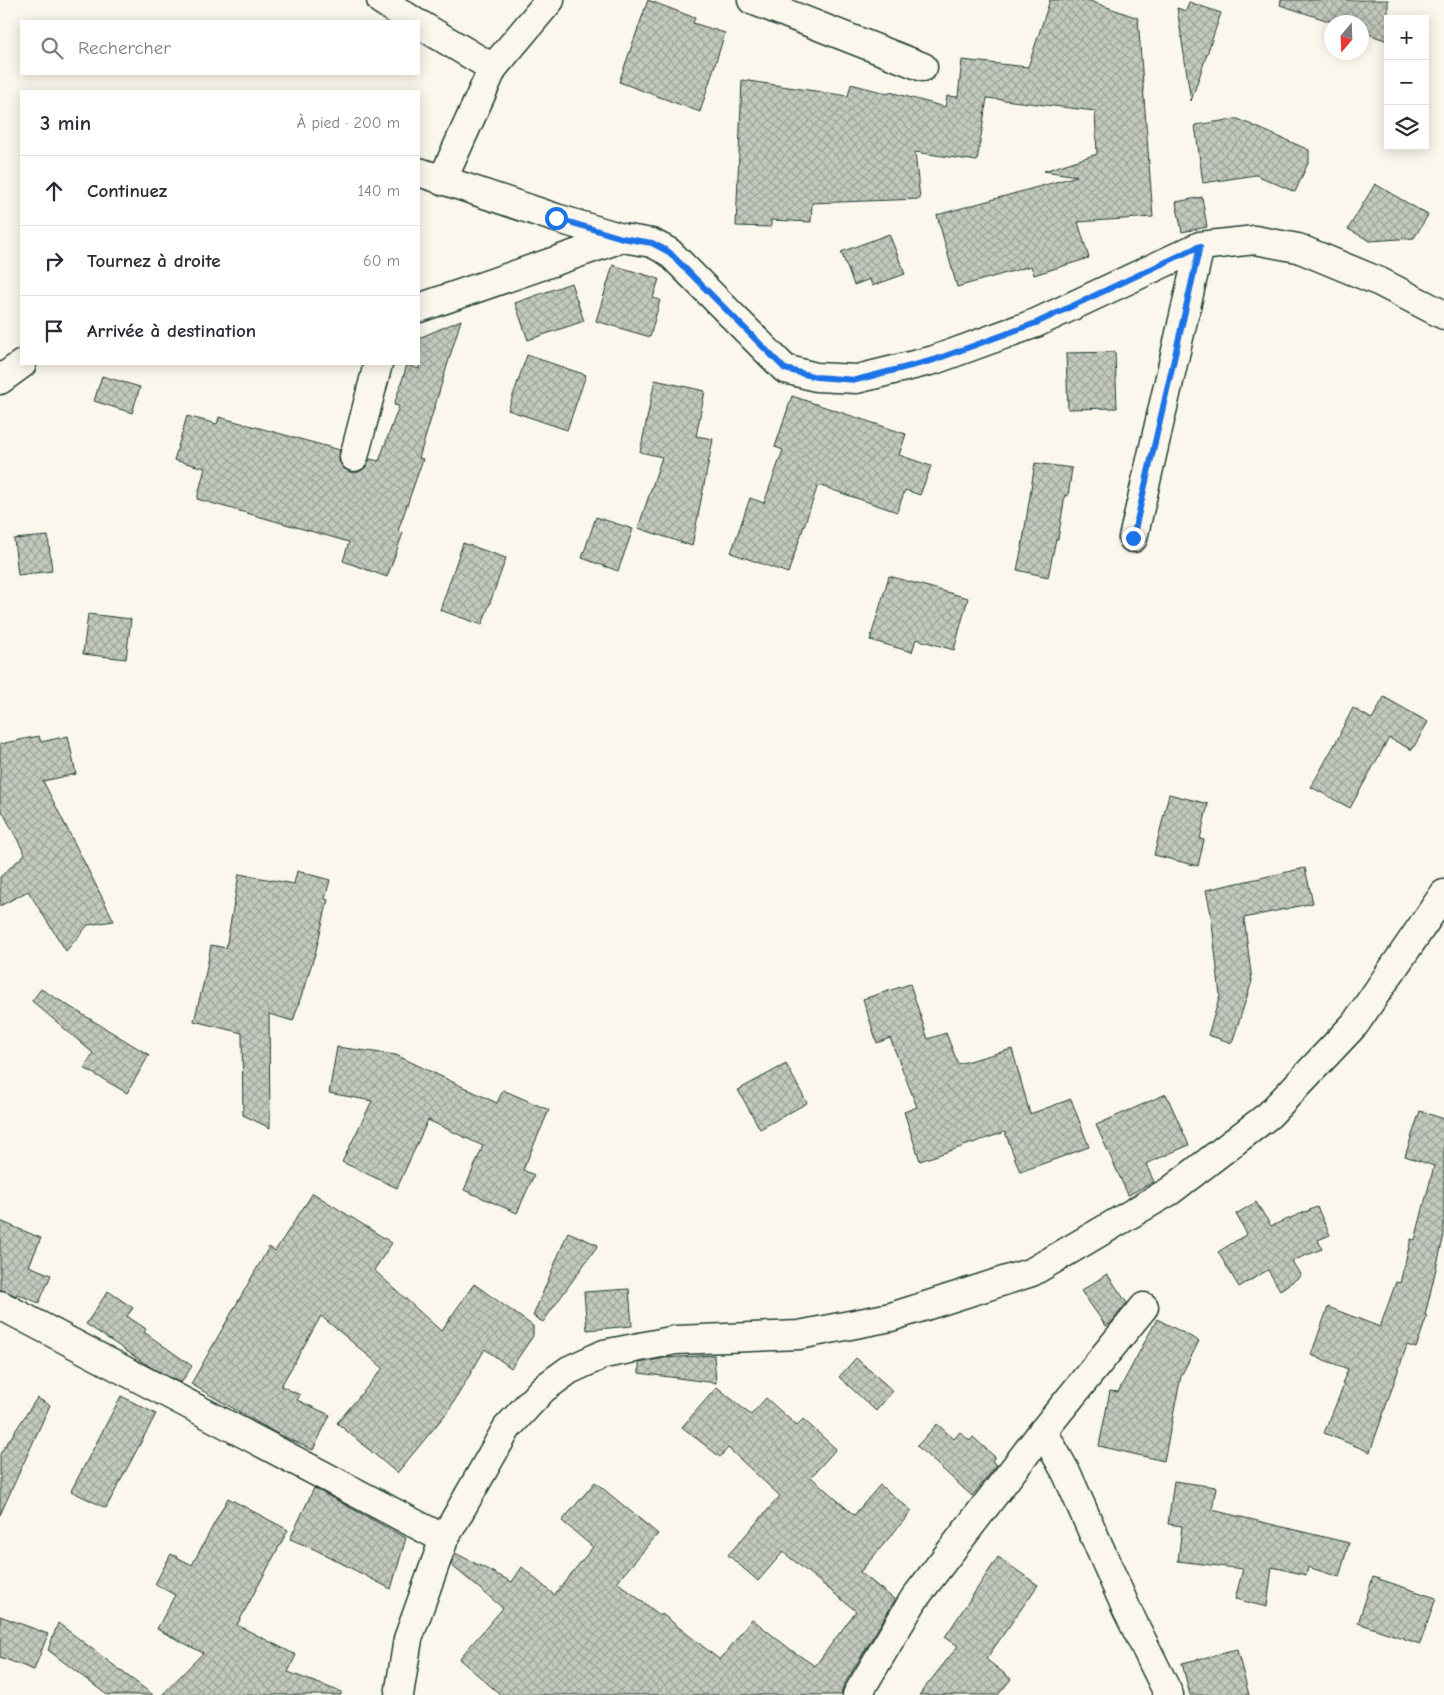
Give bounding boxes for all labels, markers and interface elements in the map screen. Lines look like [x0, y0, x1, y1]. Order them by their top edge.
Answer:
north arrow [1324, 15, 1369, 60]
map controls [1384, 15, 1429, 150]
button: + [1384, 15, 1429, 60]
search box [20, 20, 420, 75]
icon: search [38, 34, 66, 62]
text: Rechercher [78, 37, 171, 59]
button: − [1384, 60, 1429, 105]
button: layers [1384, 105, 1429, 150]
text: 3 min [40, 111, 91, 135]
text: À pied · 200 m [297, 114, 400, 132]
icon: ahead [40, 177, 68, 205]
text: Continuez [87, 180, 167, 202]
text: 140 m [358, 182, 400, 200]
route start [545, 207, 568, 230]
icon: right [40, 247, 68, 275]
text: Tournez à droite [87, 250, 221, 272]
text: 60 m [363, 252, 400, 270]
icon: arrive [40, 317, 68, 345]
text: Arrivée à destination [87, 320, 256, 342]
route end [1122, 527, 1145, 550]

